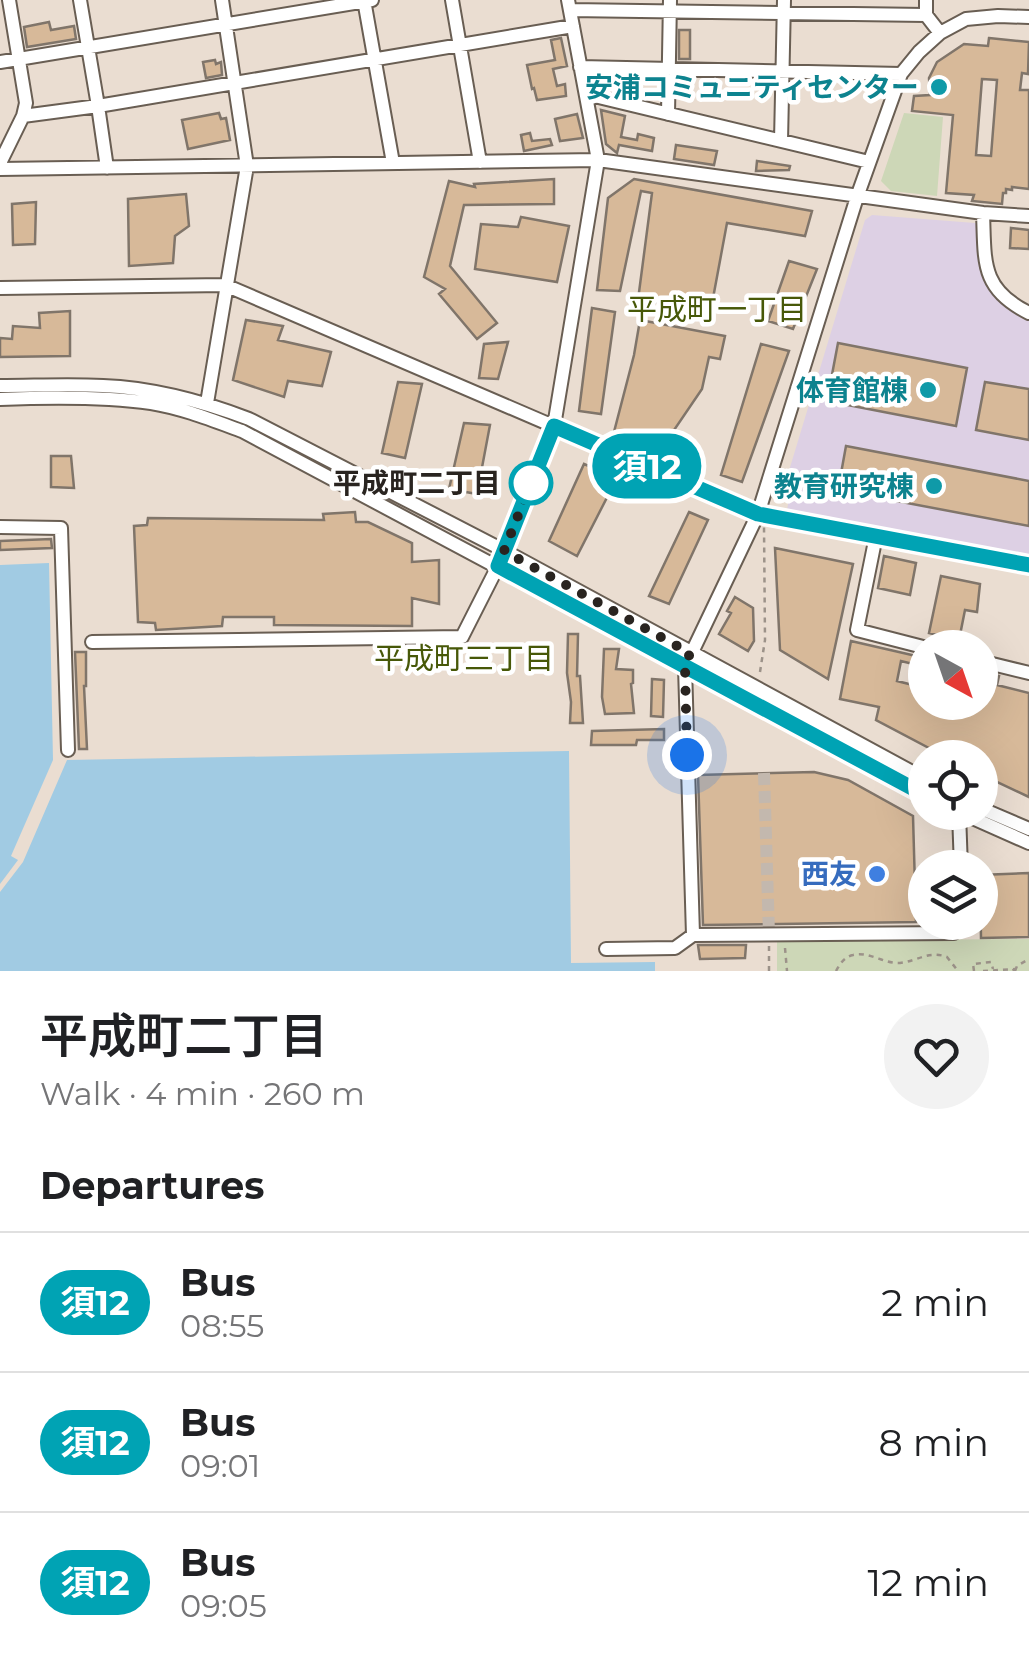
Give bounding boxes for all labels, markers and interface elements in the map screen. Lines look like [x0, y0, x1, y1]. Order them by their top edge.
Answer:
place label: 安浦コミュニティセンター [585, 70, 919, 104]
marker: 安浦コミュニティセンター [928, 76, 950, 98]
district label: 平成町一丁目 [627, 291, 807, 328]
place label: 体育館棟 [796, 373, 908, 407]
marker: 体育館棟 [917, 379, 939, 401]
line badge: 須12 [590, 434, 704, 498]
text: 須12 [612, 445, 682, 488]
marker: 平成町二丁目 [510, 462, 552, 504]
place label: 平成町二丁目 [333, 466, 501, 500]
place label: 教育研究棟 [774, 469, 914, 503]
marker: 教育研究棟 [923, 475, 945, 497]
north arrow [908, 630, 998, 720]
map controls [908, 630, 998, 940]
district label: 平成町三丁目 [374, 640, 554, 677]
your location [662, 730, 712, 780]
button: locate [908, 740, 998, 830]
button: layers [908, 850, 998, 940]
place label: 西友 [801, 857, 857, 891]
marker: 西友 [866, 863, 888, 885]
button: heart [884, 1004, 989, 1109]
text: 平成町二丁目 [40, 1007, 328, 1065]
text: Walk · 4 min · 260 m [40, 1074, 365, 1113]
text: Departures [40, 1162, 264, 1209]
text: Bus [180, 1259, 255, 1306]
text: 2 min [881, 1279, 989, 1326]
text: 須12 [60, 1281, 130, 1324]
text: 08:55 [180, 1306, 264, 1345]
text: Bus [180, 1399, 255, 1446]
text: 8 min [879, 1419, 989, 1466]
text: 須12 [60, 1421, 130, 1464]
text: 09:01 [180, 1446, 260, 1485]
text: Bus [180, 1539, 255, 1586]
text: 12 min [868, 1559, 989, 1606]
text: 須12 [60, 1561, 130, 1604]
text: 09:05 [180, 1586, 267, 1625]

